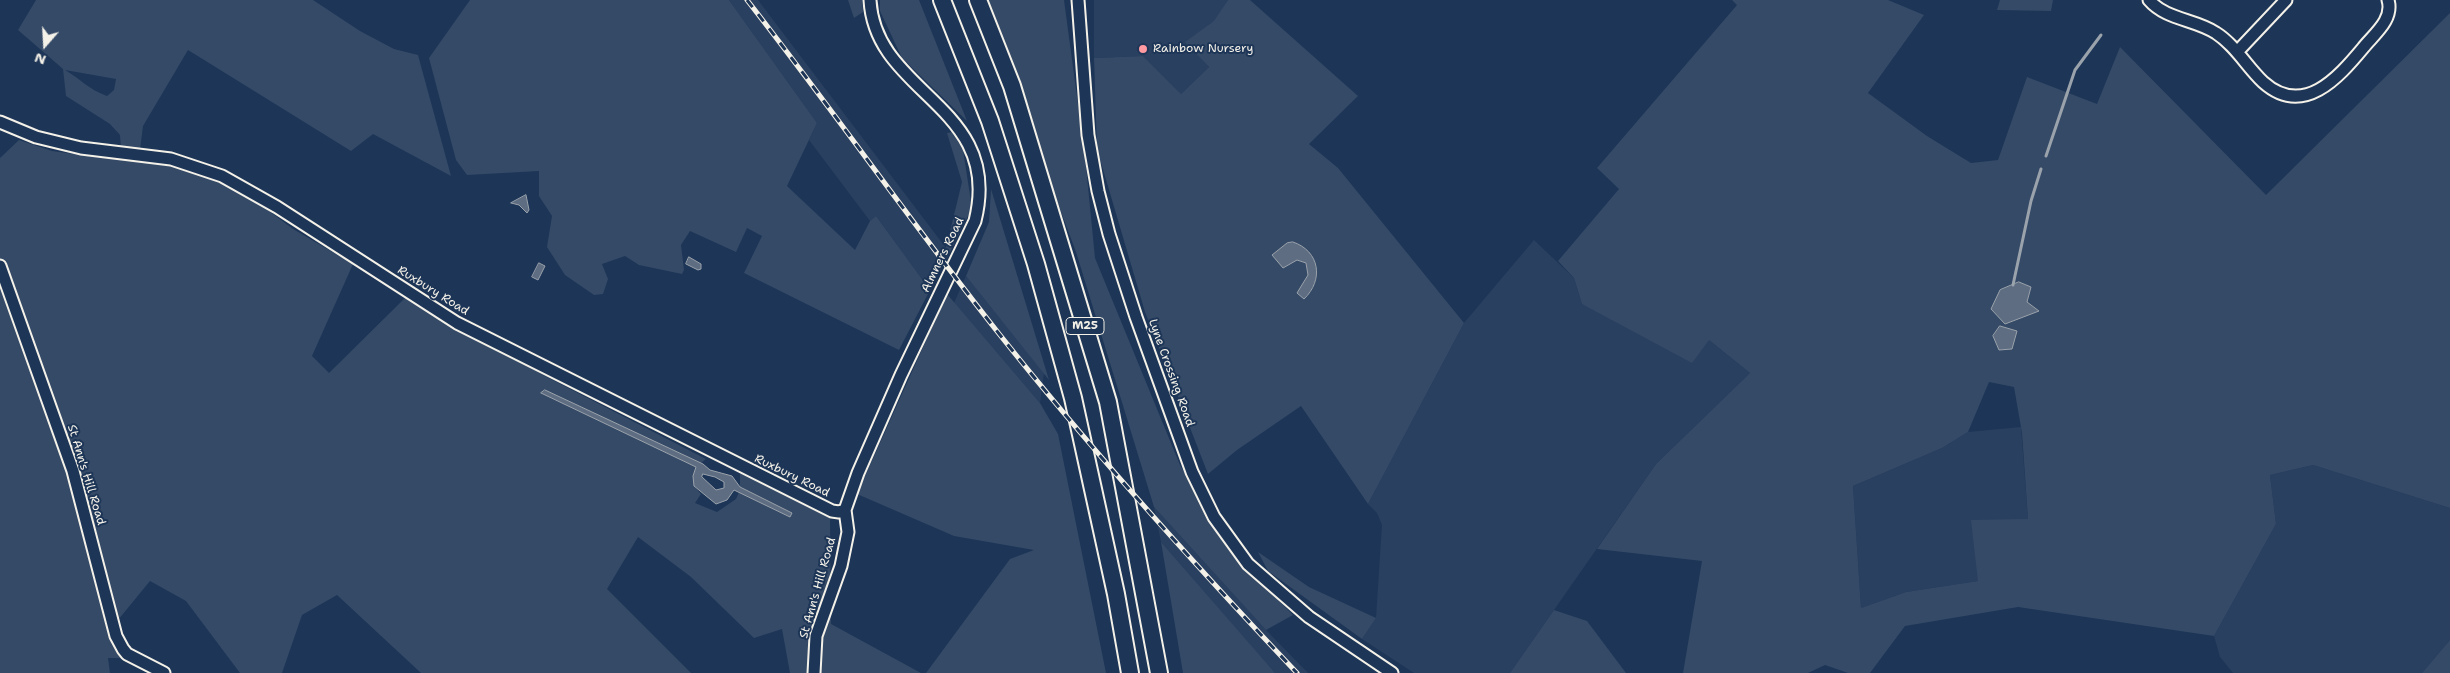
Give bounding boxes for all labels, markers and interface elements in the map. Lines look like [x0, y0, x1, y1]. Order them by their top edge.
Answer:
north arrow [20, 20, 70, 70]
place label: Rainbow Nursery [1153, 42, 1253, 56]
marker: Rainbow Nursery [1137, 43, 1149, 55]
text: N [32, 49, 48, 69]
street label: Almners Road [919, 215, 967, 295]
street label: Ruxbury Road [394, 263, 472, 319]
street label: Lyne Crossing Road [1145, 317, 1197, 429]
road number: M25 [1066, 318, 1104, 334]
street label: St Ann's Hill Road [64, 423, 108, 527]
street label: Ruxbury Road [752, 452, 832, 500]
street label: St Ann's Hill Road [797, 536, 839, 640]

